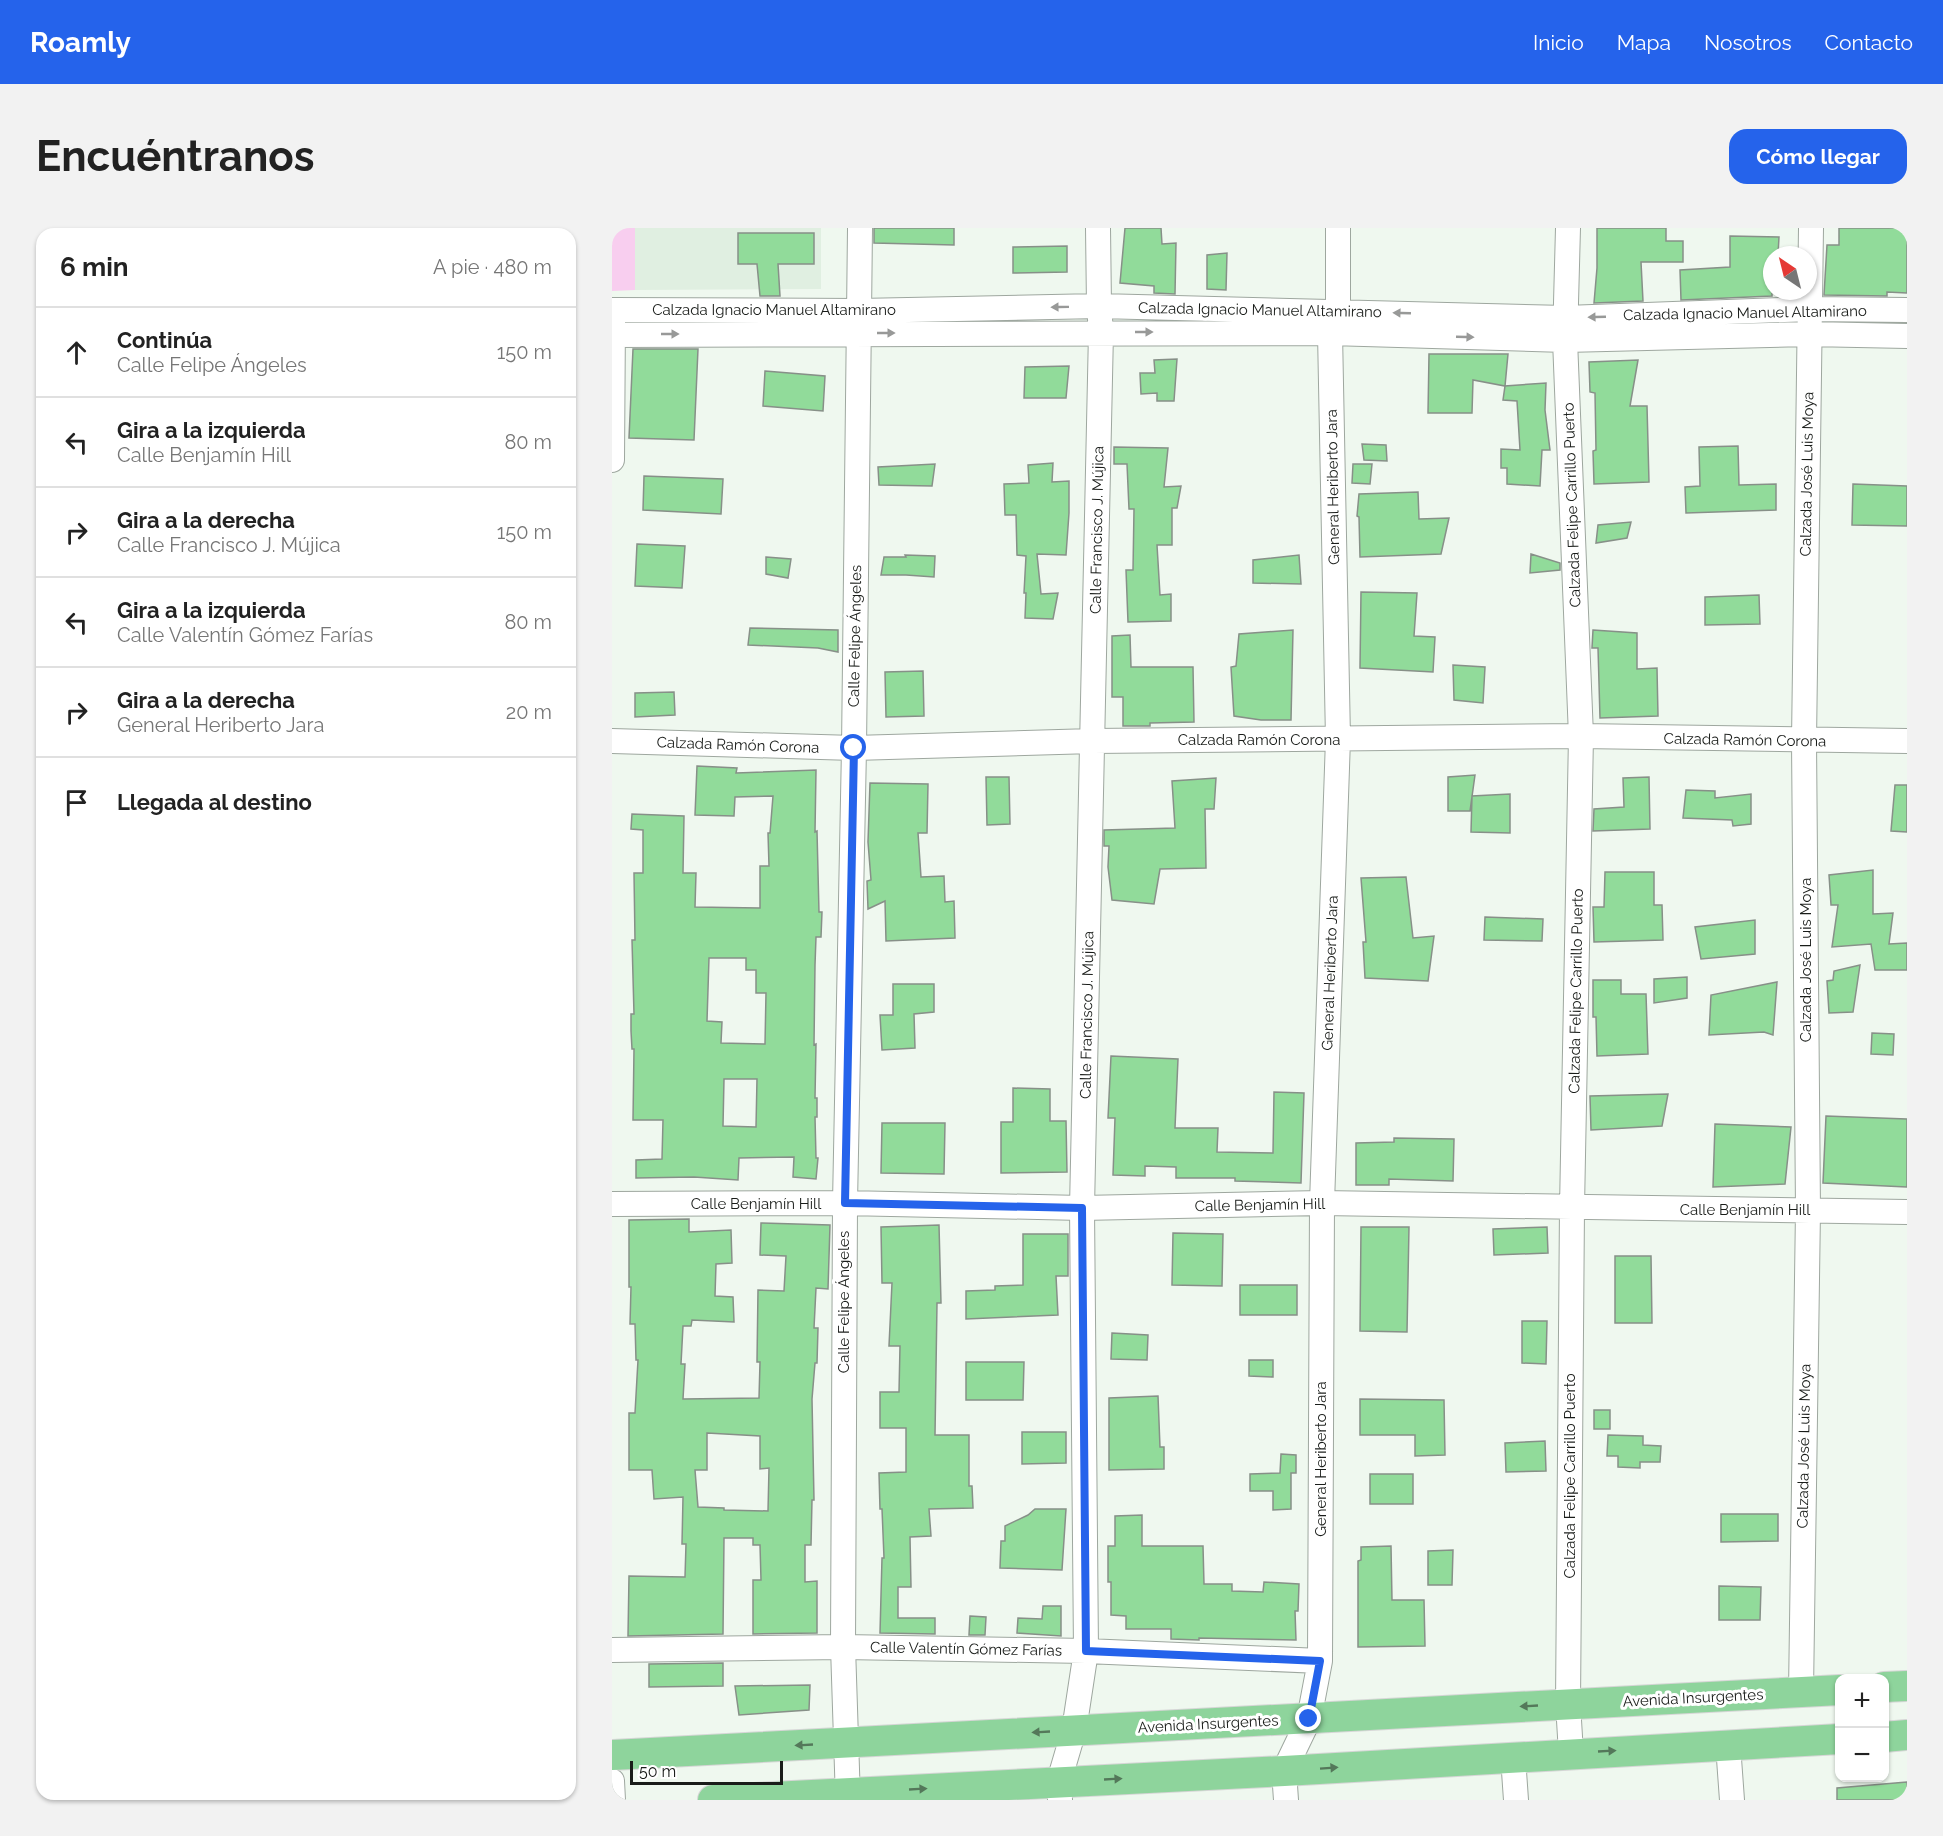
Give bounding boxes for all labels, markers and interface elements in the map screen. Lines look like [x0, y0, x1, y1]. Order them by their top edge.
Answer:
text: Roamly [30, 26, 131, 59]
text: Inicio [1533, 30, 1584, 55]
text: Mapa [1617, 30, 1671, 55]
text: Nosotros [1704, 30, 1792, 55]
text: Contacto [1825, 30, 1913, 55]
button: Cómo llegar [1729, 129, 1907, 184]
text: Encuéntranos [36, 132, 315, 181]
north arrow [1763, 246, 1817, 300]
text: 6 min [60, 252, 129, 282]
text: A pie · 480 m [433, 255, 552, 279]
street label: Calzada Ignacio Manuel Altamirano [1138, 299, 1382, 321]
street label: Calzada Ignacio Manuel Altamirano [652, 301, 896, 319]
one-way arrow [1050, 302, 1069, 312]
street label: Calzada Ignacio Manuel Altamirano [1623, 302, 1867, 324]
one-way arrow [1392, 308, 1411, 318]
one-way arrow [1587, 313, 1606, 322]
text: Continúa [117, 327, 212, 353]
one-way arrow [1135, 327, 1154, 337]
one-way arrow [877, 328, 896, 338]
one-way arrow [661, 329, 680, 339]
one-way arrow [1456, 333, 1475, 342]
icon: ahead [60, 336, 93, 369]
text: 150 m [497, 340, 552, 364]
text: Calle Felipe Ángeles [117, 353, 307, 377]
street label: Calzada José Luis Moya [1797, 392, 1817, 556]
street label: Calzada Felipe Carrillo Puerto [1559, 402, 1585, 608]
street label: General Heriberto Jara [1323, 409, 1343, 565]
text: Gira a la izquierda [117, 417, 306, 443]
icon: left [60, 426, 93, 459]
text: 80 m [504, 430, 552, 454]
text: Calle Benjamín Hill [117, 443, 291, 467]
street label: Calle Francisco J. Mújica [1087, 446, 1107, 614]
text: Gira a la derecha [117, 507, 295, 533]
icon: right [60, 516, 93, 549]
text: 150 m [497, 520, 552, 544]
text: Calle Francisco J. Mújica [117, 533, 341, 557]
street label: Calle Felipe Ángeles [845, 565, 865, 707]
text: Gira a la izquierda [117, 597, 306, 623]
icon: left [60, 606, 93, 639]
text: 80 m [504, 610, 552, 634]
text: Calle Valentín Gómez Farías [117, 623, 373, 647]
text: Gira a la derecha [117, 687, 295, 713]
icon: right [60, 696, 93, 729]
text: 20 m [506, 700, 552, 724]
text: General Heriberto Jara [117, 713, 324, 737]
street label: Calzada Ramón Corona [1664, 730, 1826, 750]
street label: Calzada Ramón Corona [1178, 731, 1340, 749]
street label: Calzada Ramón Corona [656, 733, 820, 757]
route start [840, 734, 866, 760]
icon: arrive [60, 786, 93, 819]
text: Llegada al destino [117, 789, 312, 815]
street label: Calzada José Luis Moya [1797, 878, 1815, 1042]
street label: Calzada Felipe Carrillo Puerto [1565, 888, 1587, 1094]
street label: General Heriberto Jara [1318, 895, 1342, 1051]
street label: Calle Francisco J. Mújica [1077, 931, 1097, 1099]
street label: Calle Benjamín Hill [691, 1195, 822, 1213]
street label: Calle Benjamín Hill [1195, 1195, 1326, 1215]
street label: Calle Benjamín Hill [1680, 1201, 1811, 1219]
street label: Calle Felipe Ángeles [835, 1231, 853, 1373]
street label: Calzada José Luis Moya [1794, 1364, 1814, 1528]
street label: Calzada Felipe Carrillo Puerto [1561, 1373, 1579, 1579]
street label: General Heriberto Jara [1312, 1381, 1330, 1537]
street label: Calle Valentín Gómez Farías [870, 1638, 1062, 1660]
map controls [1835, 1674, 1889, 1782]
button: + [1835, 1674, 1889, 1728]
street label: Avenida Insurgentes [1622, 1685, 1764, 1711]
one-way arrow [1520, 1702, 1539, 1711]
route end [1295, 1705, 1321, 1731]
street label: Avenida Insurgentes [1137, 1711, 1279, 1737]
one-way arrow [1032, 1728, 1051, 1737]
button: − [1835, 1728, 1889, 1782]
one-way arrow [795, 1740, 814, 1749]
one-way arrow [1598, 1747, 1617, 1756]
scale bar [630, 1758, 783, 1786]
text: 50 m [639, 1762, 676, 1781]
one-way arrow [1319, 1764, 1338, 1773]
one-way arrow [1103, 1774, 1122, 1783]
one-way arrow [909, 1784, 928, 1793]

